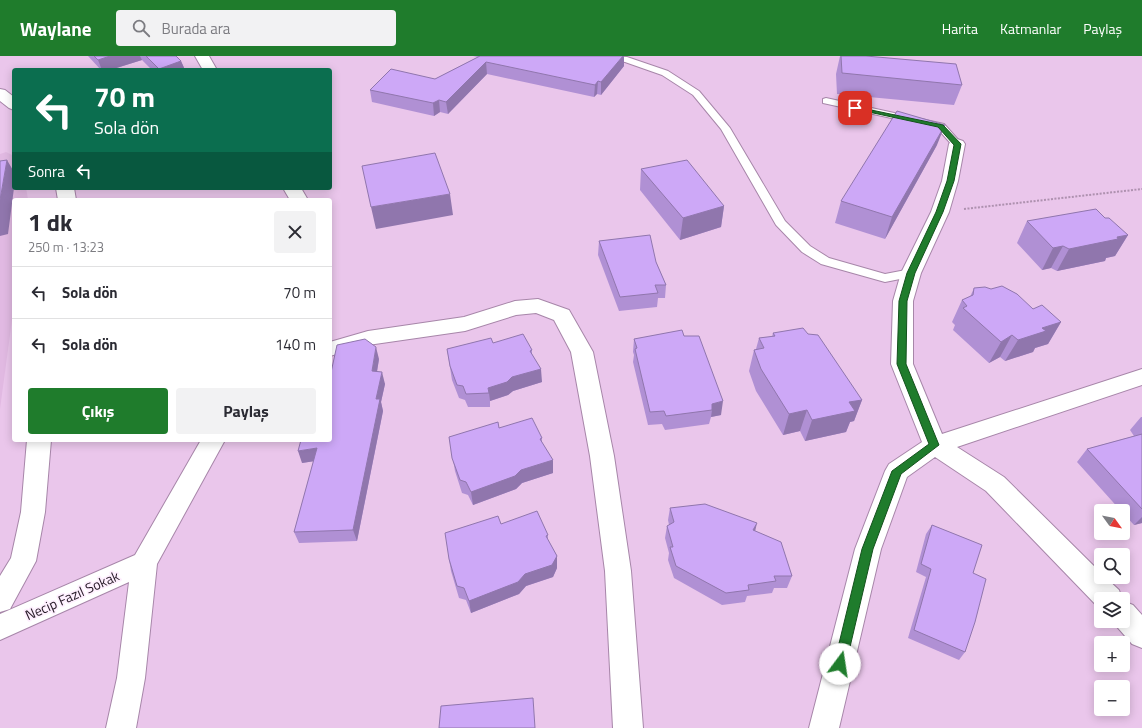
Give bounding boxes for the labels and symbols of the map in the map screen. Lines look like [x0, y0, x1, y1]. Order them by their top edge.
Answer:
pin [838, 91, 872, 125]
north arrow [1094, 504, 1130, 540]
street label: Necip Fazıl Sokak [22, 565, 123, 625]
position arrow [819, 643, 861, 685]

